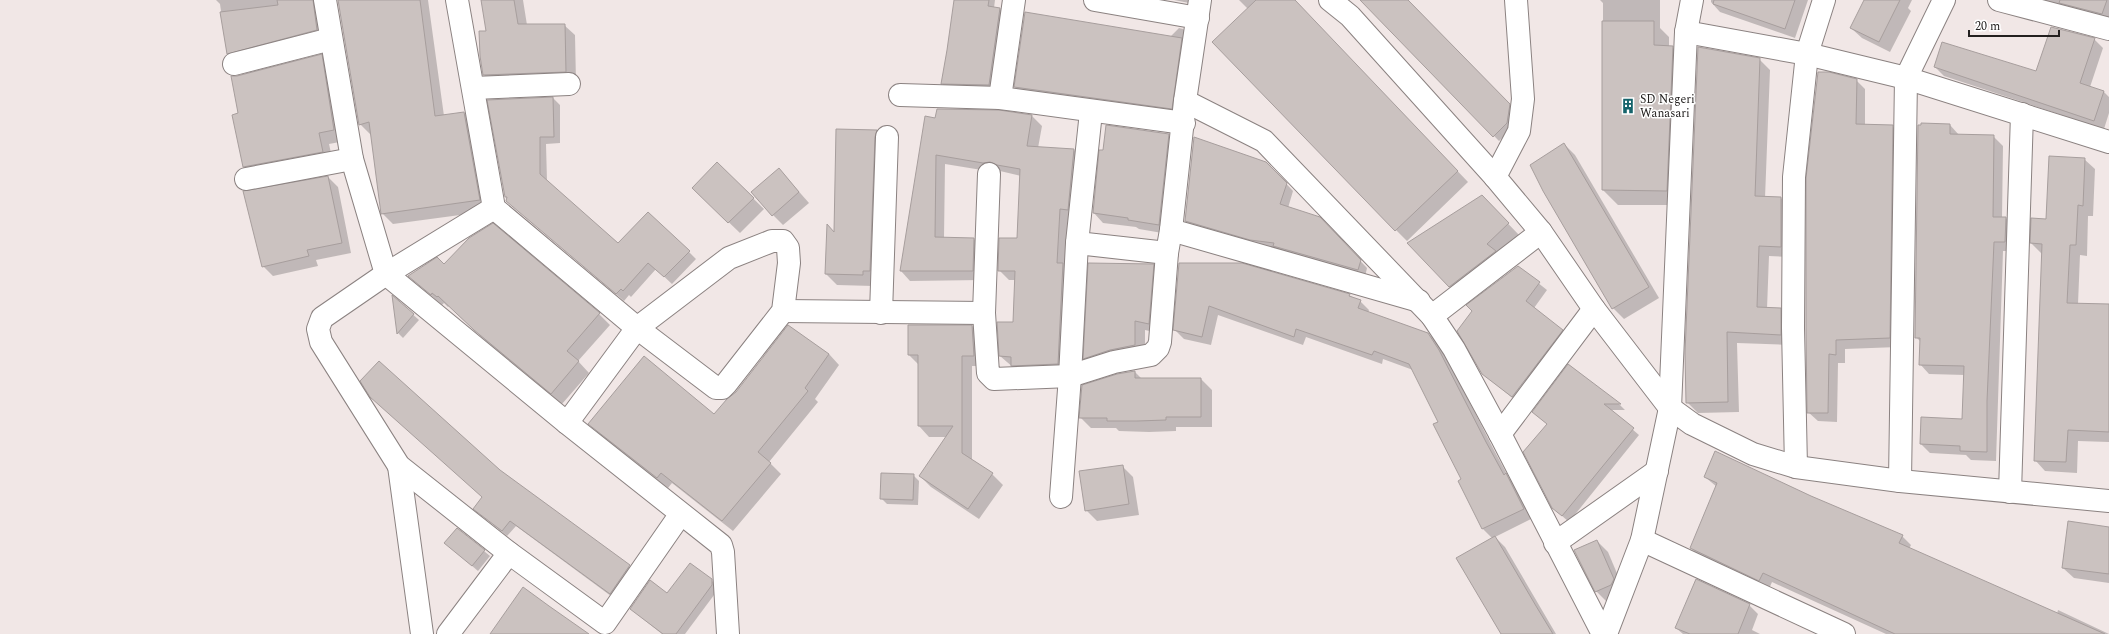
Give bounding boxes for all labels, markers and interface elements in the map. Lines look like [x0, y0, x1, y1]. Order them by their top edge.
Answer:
scale bar [1969, 12, 2059, 38]
text: 20 m [1975, 17, 2000, 36]
place label: SD Negeri Wanasari [1640, 90, 1695, 123]
building icon: SD Negeri Wanasari [1619, 97, 1637, 115]

